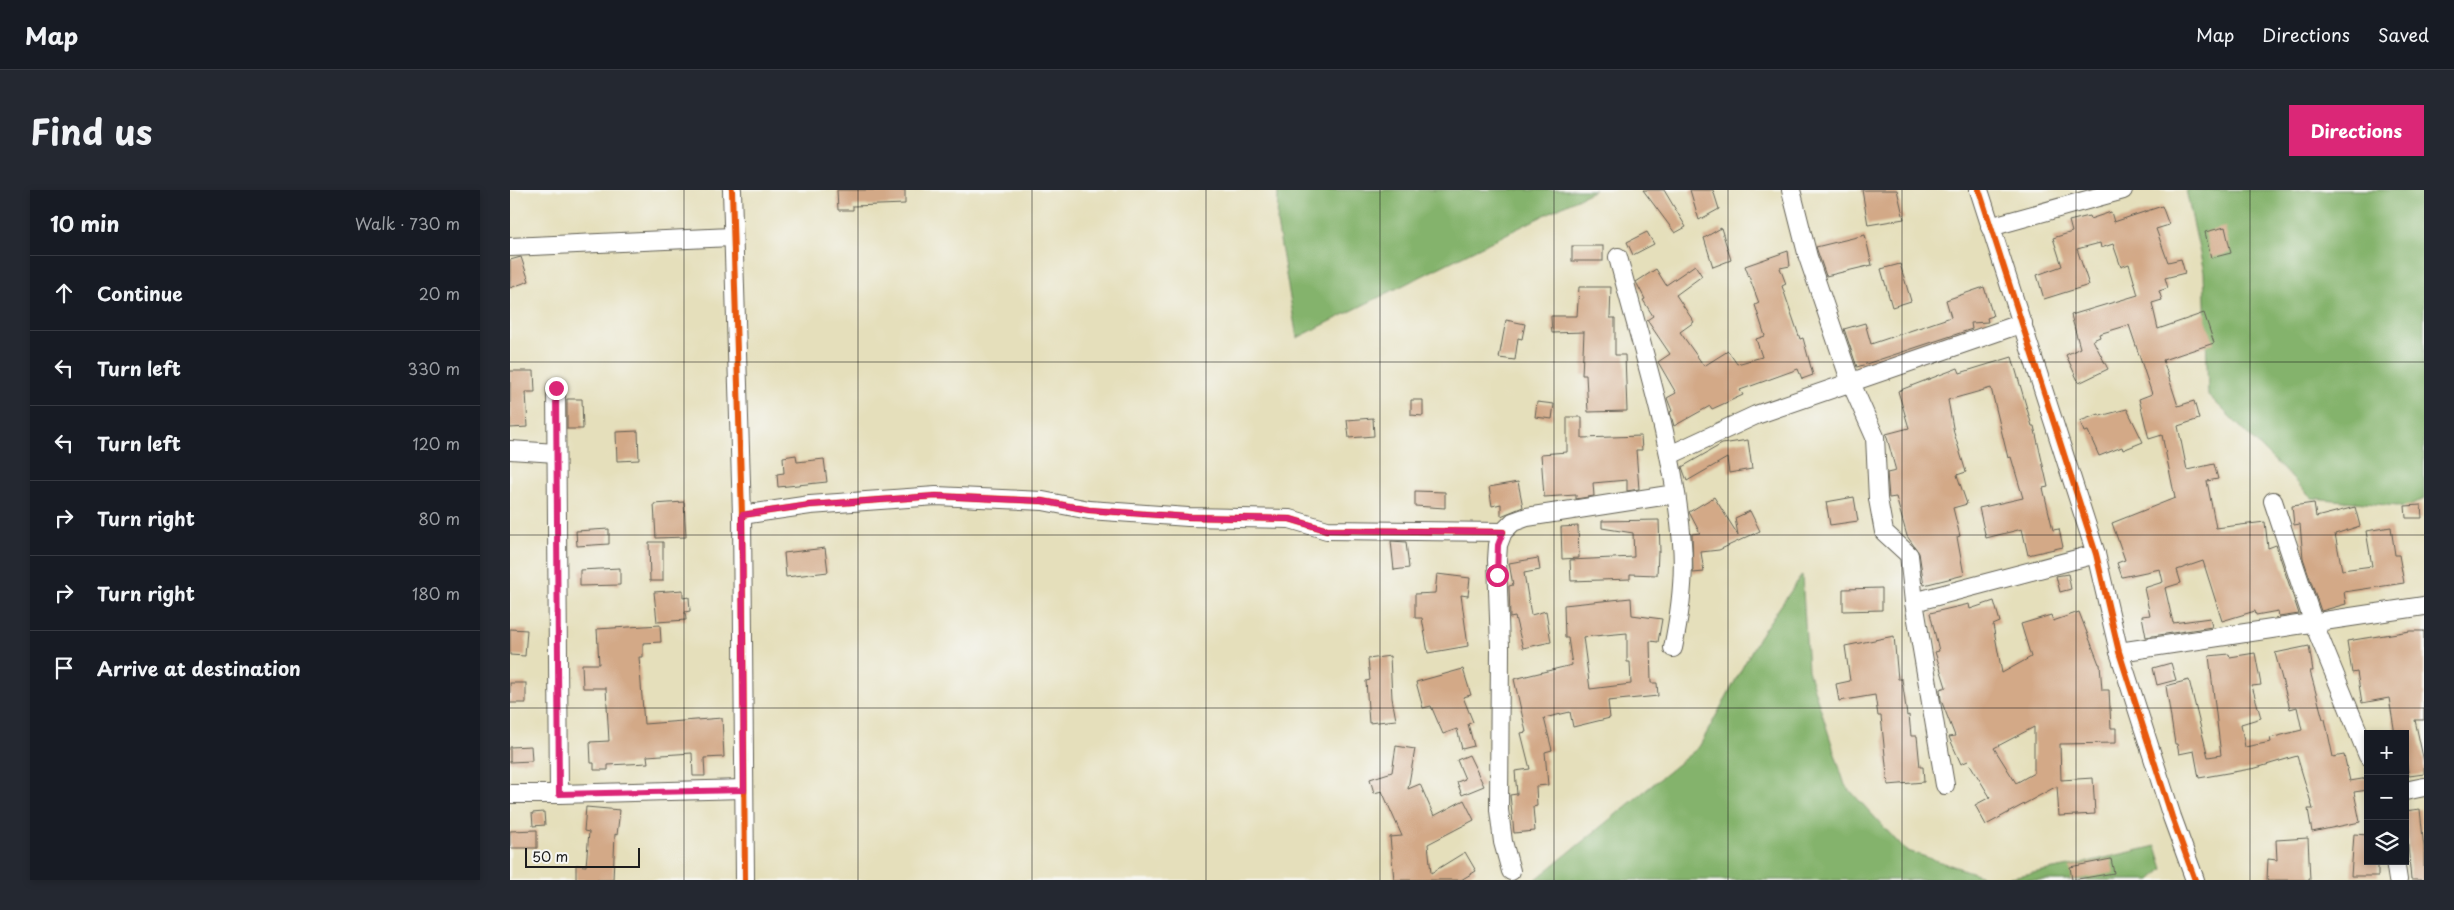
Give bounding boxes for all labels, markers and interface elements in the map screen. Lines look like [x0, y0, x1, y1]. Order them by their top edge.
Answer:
text: Map [25, 17, 78, 53]
text: Map [2196, 21, 2234, 48]
text: Directions [2262, 21, 2350, 48]
text: Saved [2378, 21, 2429, 48]
text: Find us [30, 104, 152, 157]
button: Directions [2289, 105, 2424, 156]
text: 10 min [50, 207, 120, 239]
text: Walk · 730 m [355, 211, 460, 235]
icon: ahead [50, 279, 78, 307]
text: Continue [97, 279, 183, 307]
text: 20 m [419, 281, 460, 305]
icon: left [50, 354, 78, 382]
text: Turn left [97, 354, 181, 382]
text: 330 m [407, 356, 460, 380]
route end [545, 377, 568, 400]
icon: left [50, 429, 78, 457]
text: Turn left [97, 429, 181, 457]
text: 120 m [413, 431, 460, 455]
icon: right [50, 504, 78, 532]
text: Turn right [97, 504, 195, 532]
text: 80 m [418, 506, 460, 530]
route start [1486, 564, 1509, 587]
icon: right [50, 579, 78, 607]
text: Turn right [97, 579, 195, 607]
text: 180 m [412, 581, 460, 605]
icon: arrive [50, 654, 78, 682]
text: Arrive at destination [97, 654, 301, 682]
map controls [2364, 730, 2409, 865]
button: + [2364, 730, 2409, 775]
button: − [2364, 775, 2409, 820]
button: layers [2364, 820, 2409, 865]
scale bar [525, 845, 640, 868]
text: 50 m [532, 846, 568, 867]

